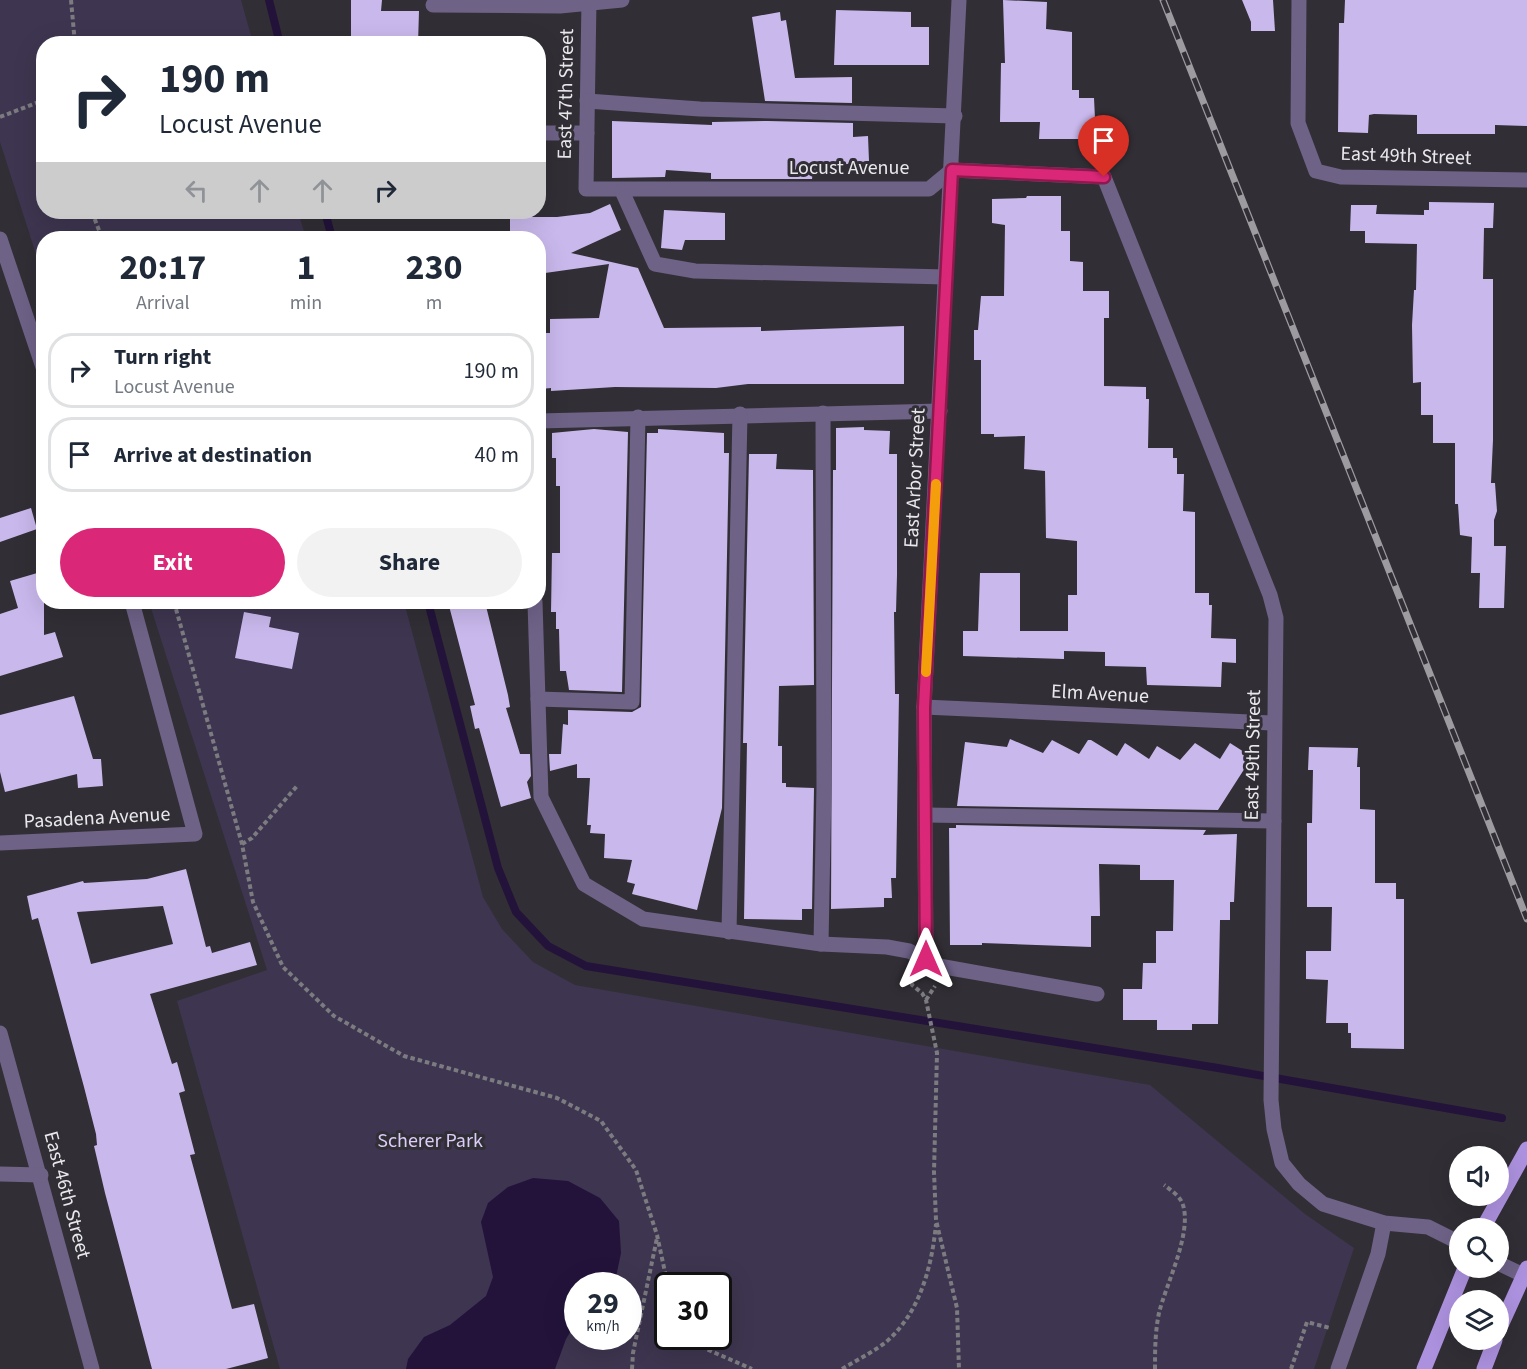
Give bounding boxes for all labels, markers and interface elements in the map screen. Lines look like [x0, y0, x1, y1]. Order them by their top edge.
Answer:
street label: East 47th Street [551, 28, 581, 160]
text: 190 m [159, 49, 270, 109]
icon: right [60, 60, 138, 138]
text: Locust Avenue [159, 105, 322, 144]
pin [1078, 115, 1129, 177]
icon: arrive [1087, 124, 1120, 157]
street label: East 49th Street [1340, 140, 1472, 172]
street label: Locust Avenue [789, 154, 909, 182]
icon: left [180, 174, 213, 207]
icon: ahead [243, 174, 276, 207]
icon: ahead [306, 174, 339, 207]
icon: right [369, 174, 402, 207]
text: 20:17 [119, 242, 206, 293]
text: 1 [296, 242, 315, 293]
text: 230 [406, 242, 463, 293]
text: Arrival [136, 289, 190, 317]
text: min [290, 289, 322, 317]
text: m [426, 289, 442, 317]
text: Turn right [114, 341, 211, 373]
icon: right [63, 354, 96, 387]
text: 190 m [464, 355, 519, 387]
text: Locust Avenue [114, 373, 235, 401]
street label: East Arbor Street [897, 407, 933, 549]
icon: arrive [63, 438, 96, 471]
text: Arrive at destination [114, 439, 312, 471]
text: 40 m [474, 439, 519, 471]
button: Exit [60, 528, 285, 597]
button: Share [297, 528, 522, 597]
street label: Elm Avenue [1050, 677, 1150, 711]
street label: East 49th Street [1238, 689, 1268, 821]
street label: Pasadena Avenue [23, 800, 171, 836]
position arrow [894, 927, 958, 991]
park label: Scherer Park [377, 1127, 483, 1155]
street label: East 46th Street [37, 1128, 98, 1262]
map controls [1449, 1146, 1509, 1350]
button: sound [1449, 1146, 1509, 1206]
button: search [1449, 1218, 1509, 1278]
speed limit sign: 30 [654, 1272, 732, 1350]
text: 29 [587, 1282, 619, 1325]
button: layers [1449, 1290, 1509, 1350]
text: km/h [586, 1316, 620, 1337]

